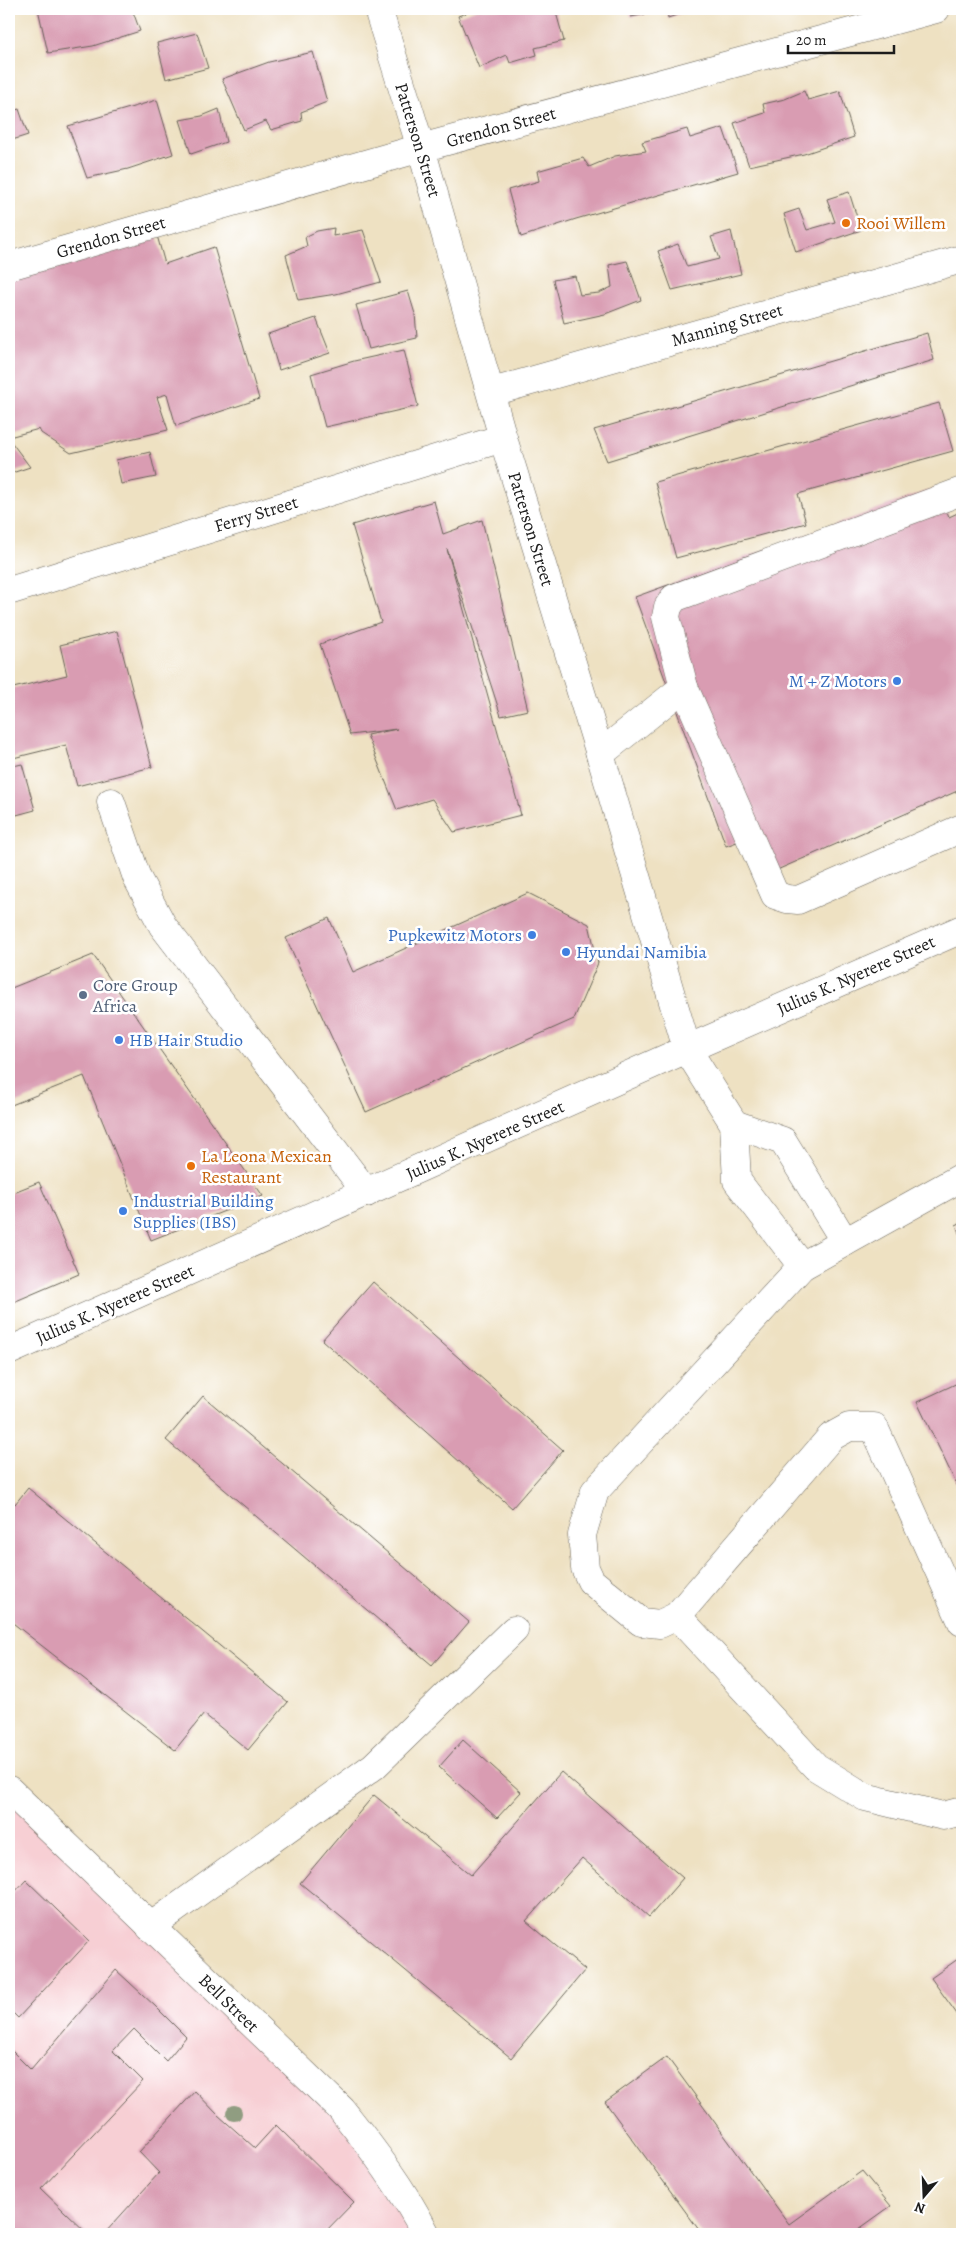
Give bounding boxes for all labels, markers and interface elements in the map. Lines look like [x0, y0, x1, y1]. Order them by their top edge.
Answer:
scale bar [788, 22, 895, 54]
text: 20 m [796, 30, 827, 50]
street label: Patterson Street [389, 80, 447, 200]
street label: Grendon Street [444, 101, 559, 153]
street label: Grendon Street [54, 210, 168, 264]
place label: Rooi Willem [856, 211, 946, 235]
marker: Rooi Willem [840, 217, 852, 229]
street label: Manning Street [668, 298, 786, 352]
street label: Patterson Street [502, 469, 560, 589]
street label: Ferry Street [211, 490, 301, 538]
place label: M + Z Motors [789, 669, 887, 693]
marker: M + Z Motors [891, 675, 903, 687]
place label: Pupkewitz Motors [388, 923, 522, 947]
marker: Pupkewitz Motors [526, 929, 538, 941]
street label: Julius K. Nyerere Street [773, 929, 939, 1021]
place label: Hyundai Namibia [576, 940, 708, 964]
marker: Hyundai Namibia [560, 946, 572, 958]
place label: Core Group Africa [92, 973, 178, 1018]
marker: Core Group Africa [77, 989, 89, 1001]
place label: HB Hair Studio [129, 1028, 243, 1052]
marker: HB Hair Studio [113, 1034, 125, 1046]
street label: Julius K. Nyerere Street [402, 1094, 568, 1186]
place label: La Leona Mexican Restaurant [201, 1144, 332, 1189]
marker: La Leona Mexican Restaurant [185, 1160, 197, 1172]
place label: Industrial Building Supplies (IBS) [133, 1189, 274, 1234]
marker: Industrial Building Supplies (IBS) [117, 1205, 129, 1217]
street label: Julius K. Nyerere Street [32, 1258, 198, 1350]
street label: Bell Street [194, 1968, 264, 2038]
north arrow [898, 2170, 948, 2220]
text: N [912, 2197, 928, 2218]

